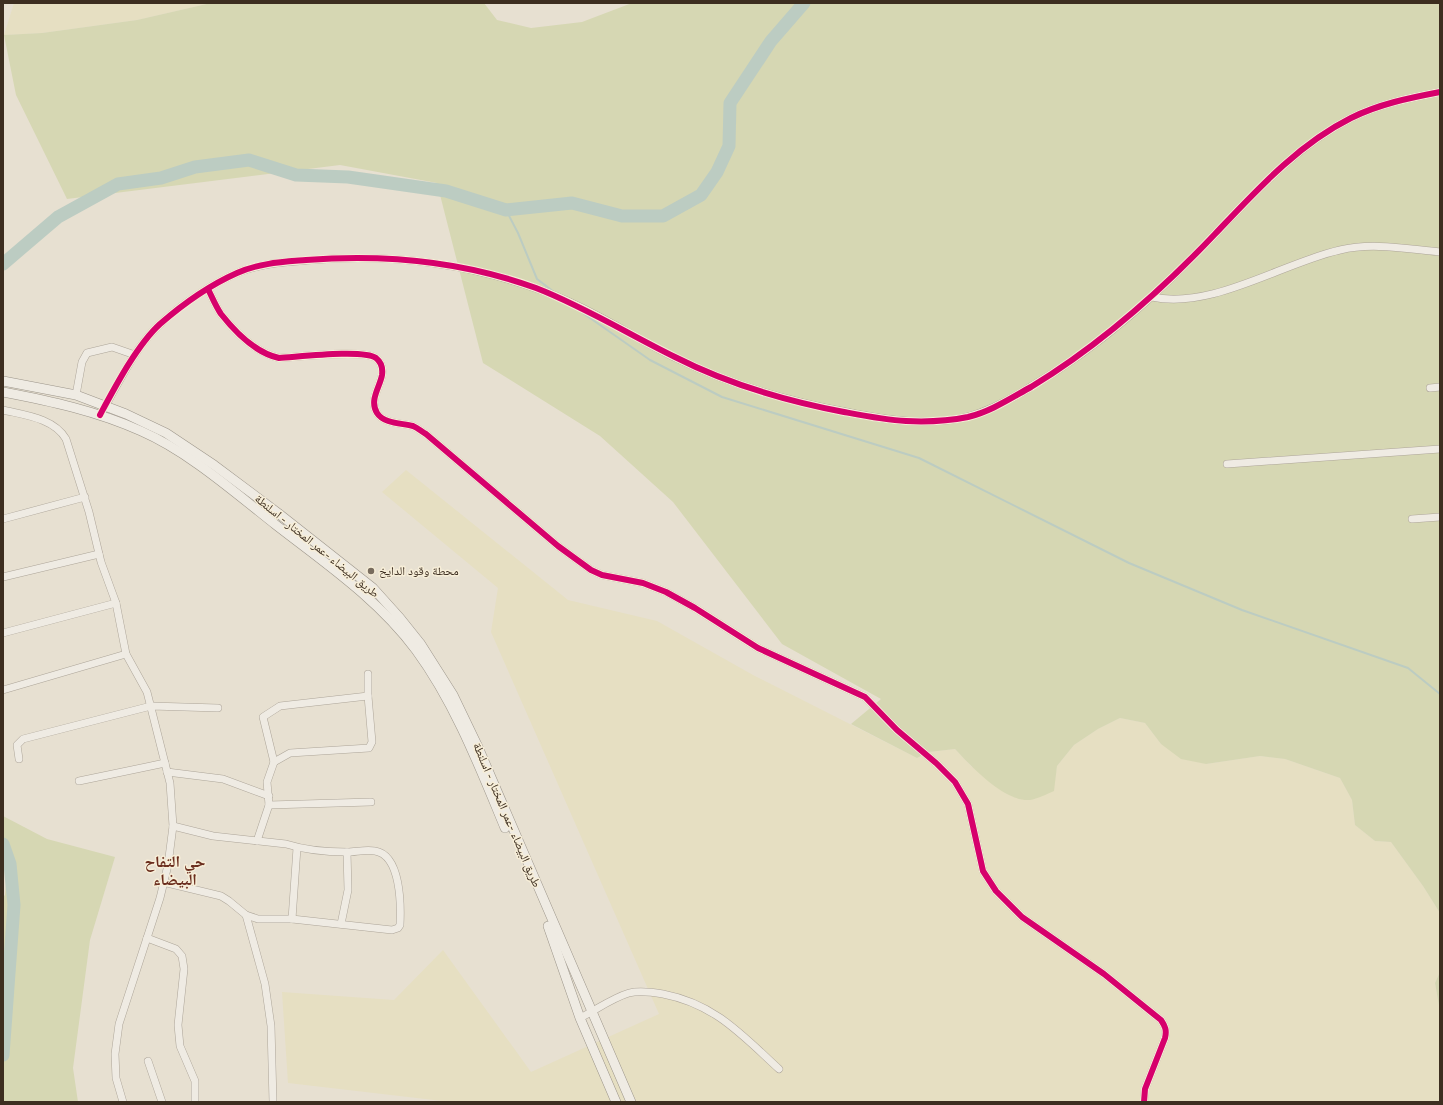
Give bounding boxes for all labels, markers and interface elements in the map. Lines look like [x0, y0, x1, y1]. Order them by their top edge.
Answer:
street label: طريق البيضاء -عمر المختار - اسلنطة [250, 490, 383, 603]
place label: محطة وقود الدايخ [379, 562, 459, 581]
marker: محطة وقود الدايخ [366, 566, 376, 576]
street label: طريق البيضاء -عمر المختار - اسلنطة [467, 740, 546, 891]
district label: حي التفاح البيضاء [145, 850, 205, 892]

